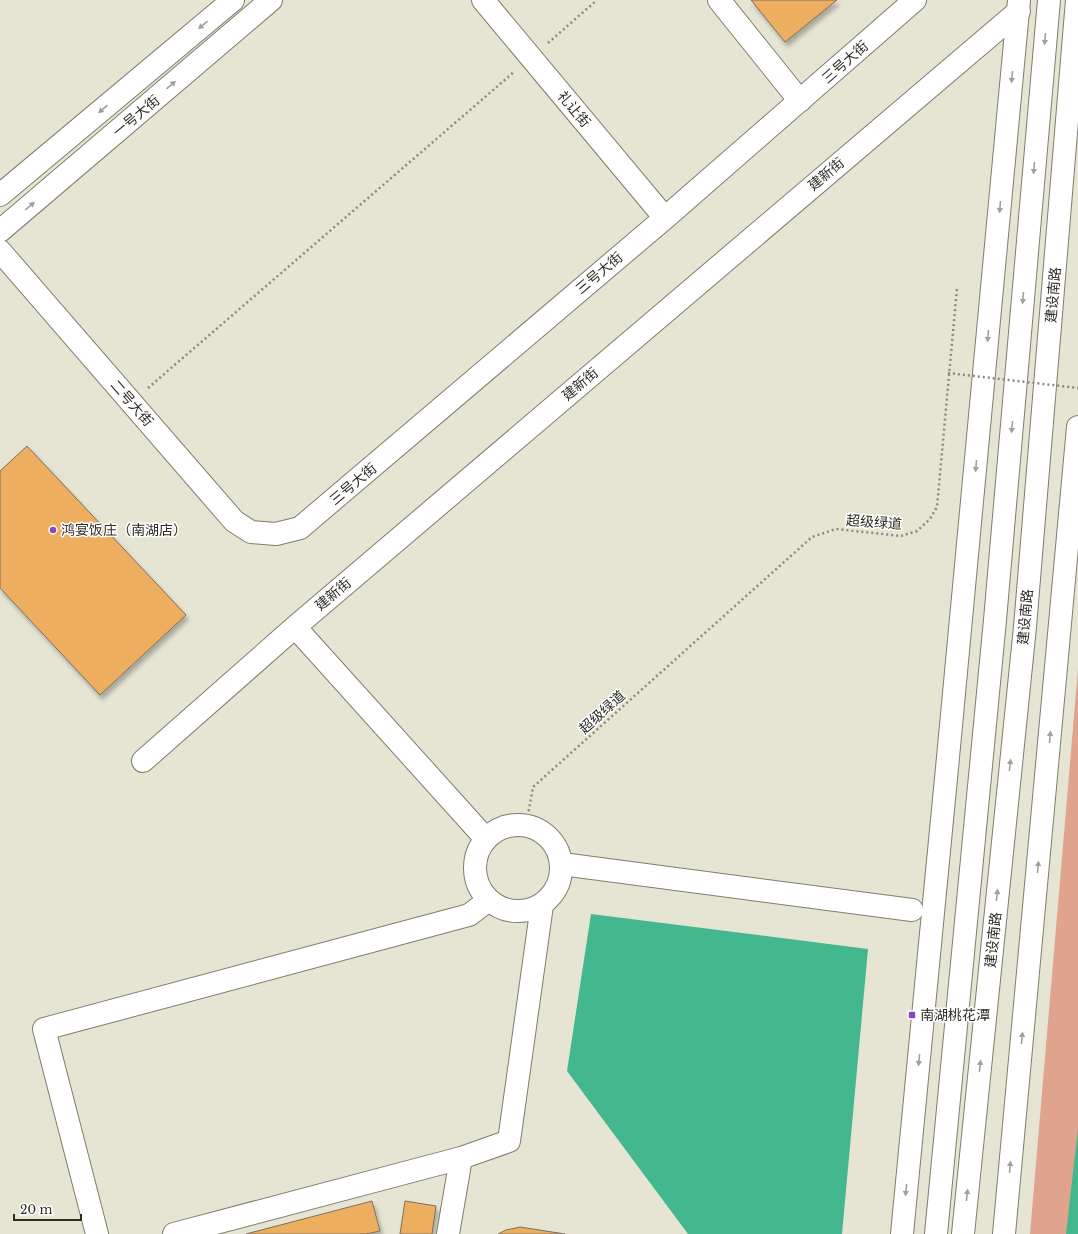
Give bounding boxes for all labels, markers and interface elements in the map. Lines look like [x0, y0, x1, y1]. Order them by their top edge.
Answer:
one-way arrow [197, 21, 208, 30]
one-way arrow [1042, 33, 1049, 45]
street label: 三号大街 [818, 37, 872, 87]
one-way arrow [1009, 71, 1016, 83]
one-way arrow [166, 81, 177, 90]
street label: 礼让街 [554, 87, 594, 131]
street label: 一号大街 [109, 91, 163, 141]
one-way arrow [98, 104, 108, 113]
street label: 建新街 [804, 154, 848, 194]
one-way arrow [1031, 162, 1038, 174]
one-way arrow [24, 201, 35, 210]
one-way arrow [997, 201, 1004, 213]
street label: 三号大街 [572, 248, 626, 298]
street label: 建设南路 [1042, 266, 1064, 324]
one-way arrow [1020, 292, 1027, 304]
one-way arrow [985, 330, 991, 342]
street label: 建新街 [558, 364, 602, 404]
street label: 二号大街 [107, 376, 157, 430]
one-way arrow [1009, 421, 1015, 433]
street label: 三号大街 [326, 459, 380, 509]
one-way arrow [973, 459, 979, 472]
street label: 超级绿道 [845, 511, 903, 533]
place label: 鸿宴饭庄（南湖店） [61, 521, 187, 539]
marker: 鸿宴饭庄（南湖店） [48, 525, 58, 535]
street label: 建新街 [311, 574, 355, 614]
street label: 建设南路 [1014, 588, 1036, 646]
street label: 超级绿道 [575, 687, 629, 737]
one-way arrow [1046, 731, 1053, 743]
one-way arrow [1007, 759, 1014, 771]
one-way arrow [1034, 861, 1041, 873]
one-way arrow [994, 889, 1001, 901]
street label: 建设南路 [981, 911, 1005, 969]
place label: 南湖桃花潭 [920, 1006, 990, 1024]
marker: 南湖桃花潭 [907, 1010, 917, 1020]
one-way arrow [1019, 1032, 1025, 1044]
one-way arrow [916, 1054, 922, 1066]
one-way arrow [977, 1060, 983, 1072]
one-way arrow [1007, 1161, 1013, 1173]
one-way arrow [903, 1184, 910, 1196]
one-way arrow [963, 1189, 970, 1201]
scale bar [14, 1196, 81, 1222]
text: 20 m [20, 1202, 52, 1217]

